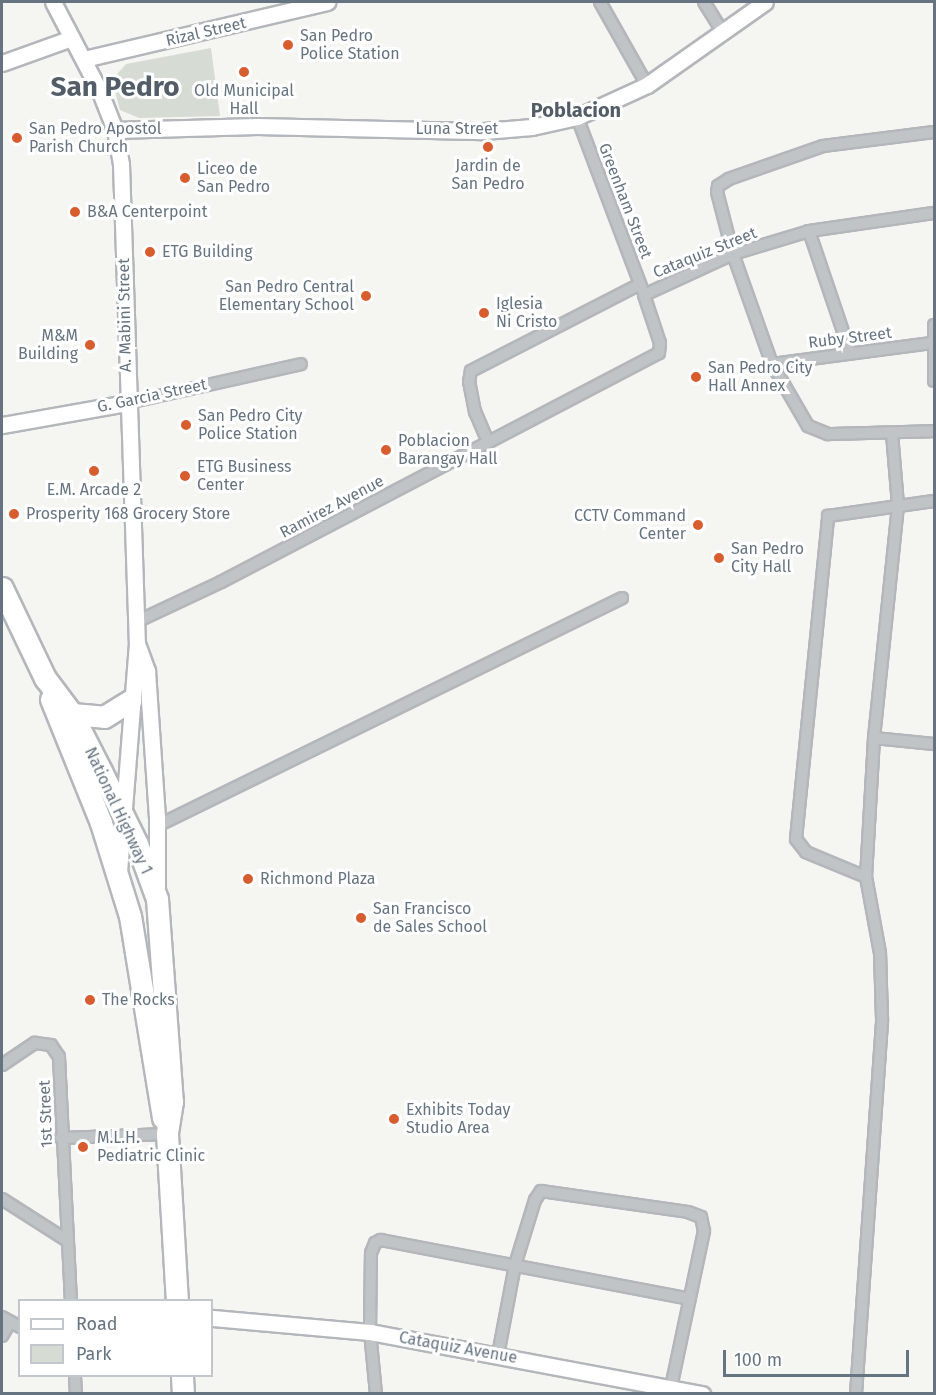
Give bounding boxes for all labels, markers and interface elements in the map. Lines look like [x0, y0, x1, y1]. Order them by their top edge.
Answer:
street label: Rizal Street [164, 13, 248, 51]
place label: San Pedro Police Station [300, 26, 400, 64]
marker: San Pedro Police Station [281, 38, 295, 52]
marker: Old Municipal Hall [237, 65, 251, 79]
district label: San Pedro [50, 70, 180, 104]
place label: Old Municipal Hall [194, 81, 294, 119]
district label: Poblacion [531, 98, 621, 122]
place label: San Pedro Apostol Parish Church [29, 119, 161, 157]
street label: Luna Street [416, 119, 498, 139]
marker: San Pedro Apostol Parish Church [10, 131, 24, 145]
marker: Jardin de San Pedro [481, 140, 495, 154]
street label: Greenham Street [594, 141, 656, 261]
place label: Jardin de San Pedro [451, 156, 525, 194]
place label: Liceo de San Pedro [197, 159, 270, 197]
marker: Liceo de San Pedro [178, 171, 192, 185]
place label: B&A Centerpoint [87, 202, 207, 222]
marker: B&A Centerpoint [68, 205, 82, 219]
street label: Cataquiz Street [650, 224, 760, 282]
place label: ETG Building [162, 242, 253, 262]
marker: ETG Building [143, 245, 157, 259]
street label: A. Mabini Street [114, 258, 136, 372]
place label: San Pedro Central Elementary School [219, 277, 354, 315]
marker: San Pedro Central Elementary School [359, 289, 373, 303]
place label: Iglesia Ni Cristo [496, 294, 557, 332]
marker: Iglesia Ni Cristo [477, 306, 491, 320]
street label: Ruby Street [807, 323, 893, 353]
place label: M&M Building [18, 326, 78, 364]
marker: M&M Building [83, 338, 97, 352]
place label: San Pedro City Hall Annex [708, 358, 812, 396]
marker: San Pedro City Hall Annex [689, 370, 703, 384]
street label: G. Garcia Street [96, 375, 208, 417]
place label: San Pedro City Police Station [198, 406, 302, 444]
marker: San Pedro City Police Station [179, 418, 193, 432]
place label: Poblacion Barangay Hall [398, 431, 498, 469]
marker: Poblacion Barangay Hall [379, 443, 393, 457]
place label: ETG Business Center [197, 457, 292, 495]
marker: E.M. Arcade 2 [87, 464, 101, 478]
marker: ETG Business Center [178, 469, 192, 483]
street label: Ramirez Avenue [277, 472, 387, 542]
place label: E.M. Arcade 2 [47, 480, 141, 500]
place label: Prosperity 168 Grocery Store [26, 504, 230, 524]
place label: CCTV Command Center [574, 506, 686, 544]
marker: Prosperity 168 Grocery Store [7, 507, 21, 521]
marker: CCTV Command Center [691, 518, 705, 532]
place label: San Pedro City Hall [731, 539, 804, 577]
marker: San Pedro City Hall [712, 551, 726, 565]
street label: National Highway 1 [80, 744, 156, 878]
place label: Richmond Plaza [260, 869, 375, 889]
marker: Richmond Plaza [241, 872, 255, 886]
place label: San Francisco de Sales School [373, 899, 487, 937]
marker: San Francisco de Sales School [354, 911, 368, 925]
place label: The Rocks [102, 990, 175, 1010]
marker: The Rocks [83, 993, 97, 1007]
street label: 1st Street [35, 1080, 57, 1148]
place label: Exhibits Today Studio Area [406, 1100, 510, 1138]
marker: Exhibits Today Studio Area [387, 1112, 401, 1126]
place label: M.L.H. Pediatric Clinic [97, 1128, 205, 1166]
marker: M.L.H. Pediatric Clinic [74, 1138, 92, 1156]
legend [18, 1299, 213, 1377]
text: Road [76, 1313, 118, 1335]
street label: Cataquiz Avenue [397, 1328, 519, 1368]
scale bar [726, 1338, 912, 1376]
text: Park [76, 1343, 111, 1365]
text: 100 m [734, 1349, 782, 1371]

